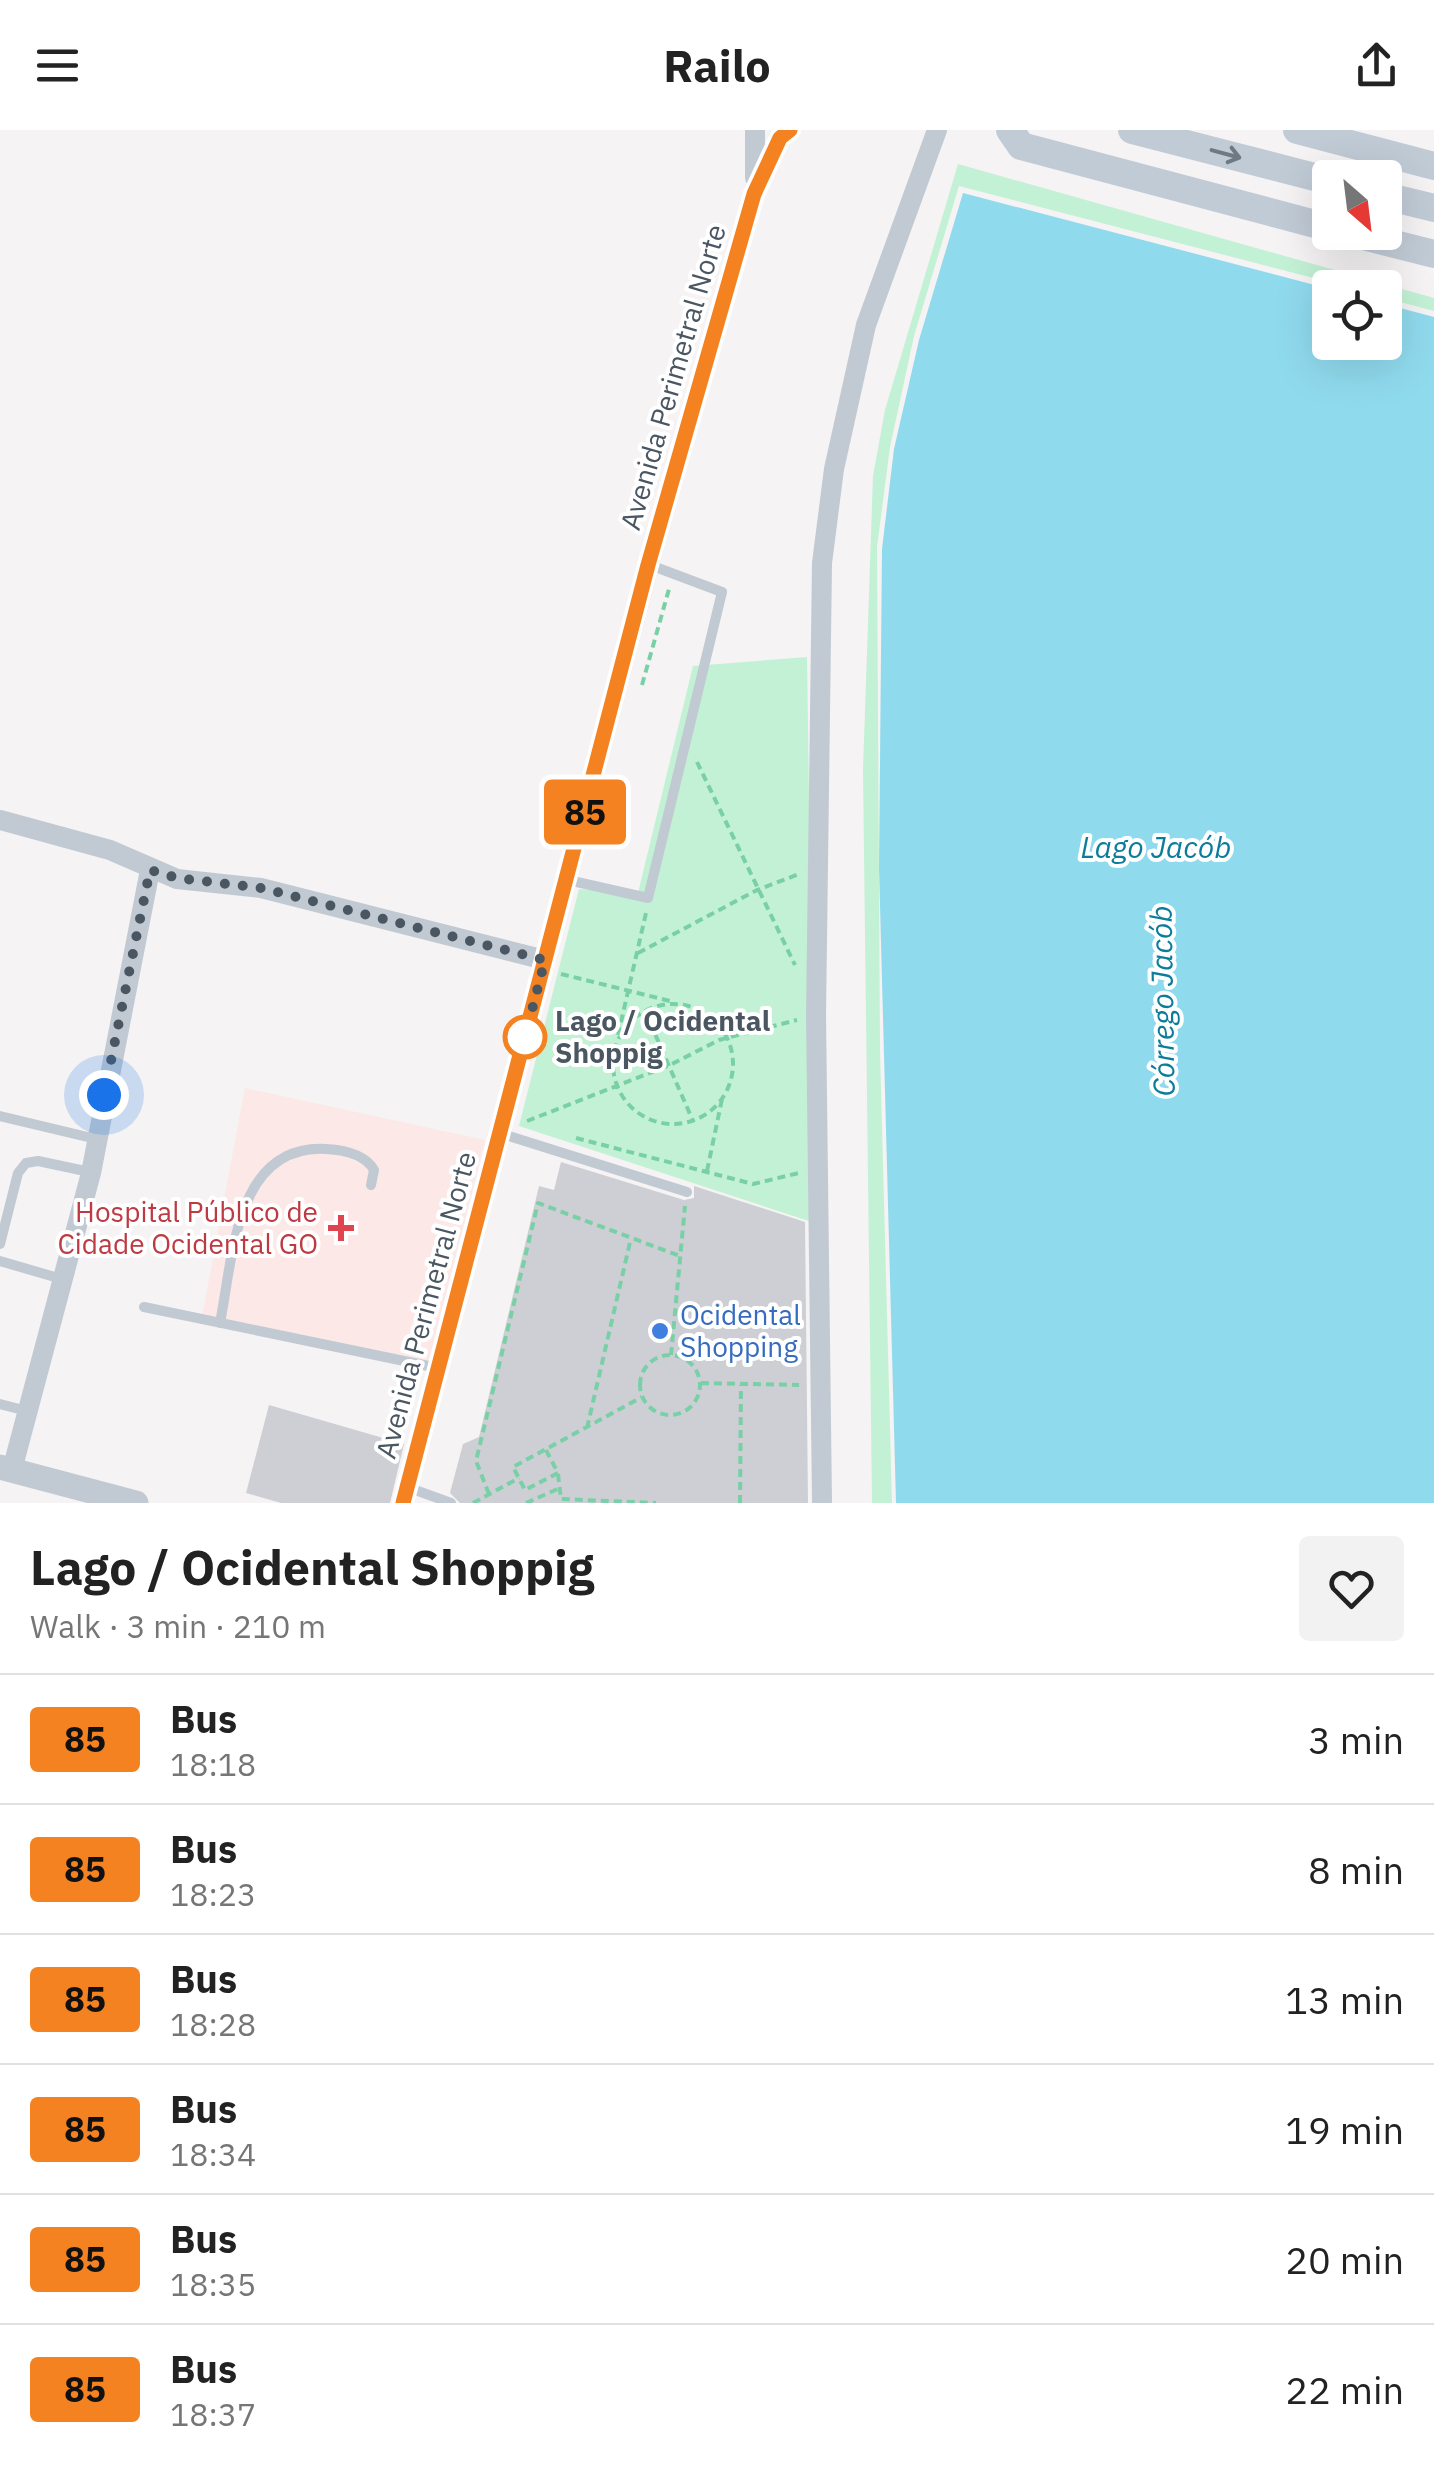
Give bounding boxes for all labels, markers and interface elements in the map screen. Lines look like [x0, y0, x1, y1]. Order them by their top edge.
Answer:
text: Railo [663, 36, 771, 94]
icon: menu [30, 38, 85, 93]
icon: share [1349, 38, 1404, 93]
one-way arrow [1210, 146, 1241, 165]
north arrow [1312, 160, 1402, 250]
map controls [1312, 160, 1402, 360]
street label: Avenida Perimetral Norte [611, 220, 734, 534]
button: locate [1312, 270, 1402, 360]
line badge: 85 [540, 780, 630, 844]
text: 85 [564, 789, 606, 835]
water label: Lago Jacób [1081, 827, 1231, 866]
water label: Córrego Jacób [1140, 905, 1183, 1097]
place label: Lago / Ocidental Shoppig [555, 1002, 770, 1071]
marker: Lago / Ocidental Shoppig [504, 1016, 546, 1058]
your location [79, 1070, 129, 1120]
street label: Avenida Perimetral Norte [367, 1147, 484, 1462]
place label: Hospital Público de Cidade Ocidental GO [57, 1193, 318, 1262]
marker: Hospital Público de Cidade Ocidental GO [328, 1215, 354, 1241]
place label: Ocidental Shopping [680, 1296, 801, 1365]
marker: Ocidental Shopping [649, 1320, 671, 1342]
text: Lago / Ocidental Shoppig [30, 1536, 594, 1598]
button: heart [1299, 1536, 1404, 1641]
text: Walk · 3 min · 210 m [30, 1605, 326, 1647]
text: Bus [170, 1694, 237, 1743]
text: 3 min [1308, 1715, 1404, 1764]
text: 85 [64, 1716, 106, 1762]
text: 18:18 [170, 1743, 256, 1785]
text: Bus [170, 1824, 237, 1873]
text: 8 min [1308, 1845, 1404, 1894]
text: 85 [64, 1846, 106, 1892]
text: 18:23 [170, 1873, 256, 1915]
text: Bus [170, 1954, 237, 2003]
text: 13 min [1285, 1975, 1404, 2024]
text: 85 [64, 1976, 106, 2022]
text: 18:28 [170, 2003, 256, 2045]
text: Bus [170, 2084, 237, 2133]
text: 19 min [1285, 2105, 1404, 2154]
text: 85 [64, 2106, 106, 2152]
text: 18:34 [170, 2133, 256, 2175]
text: Bus [170, 2214, 237, 2263]
text: 20 min [1285, 2235, 1404, 2284]
text: 85 [64, 2236, 106, 2282]
text: 18:35 [170, 2263, 256, 2305]
text: Bus [170, 2344, 237, 2393]
text: 22 min [1285, 2365, 1404, 2414]
text: 85 [64, 2366, 106, 2412]
text: 18:37 [170, 2393, 256, 2435]

